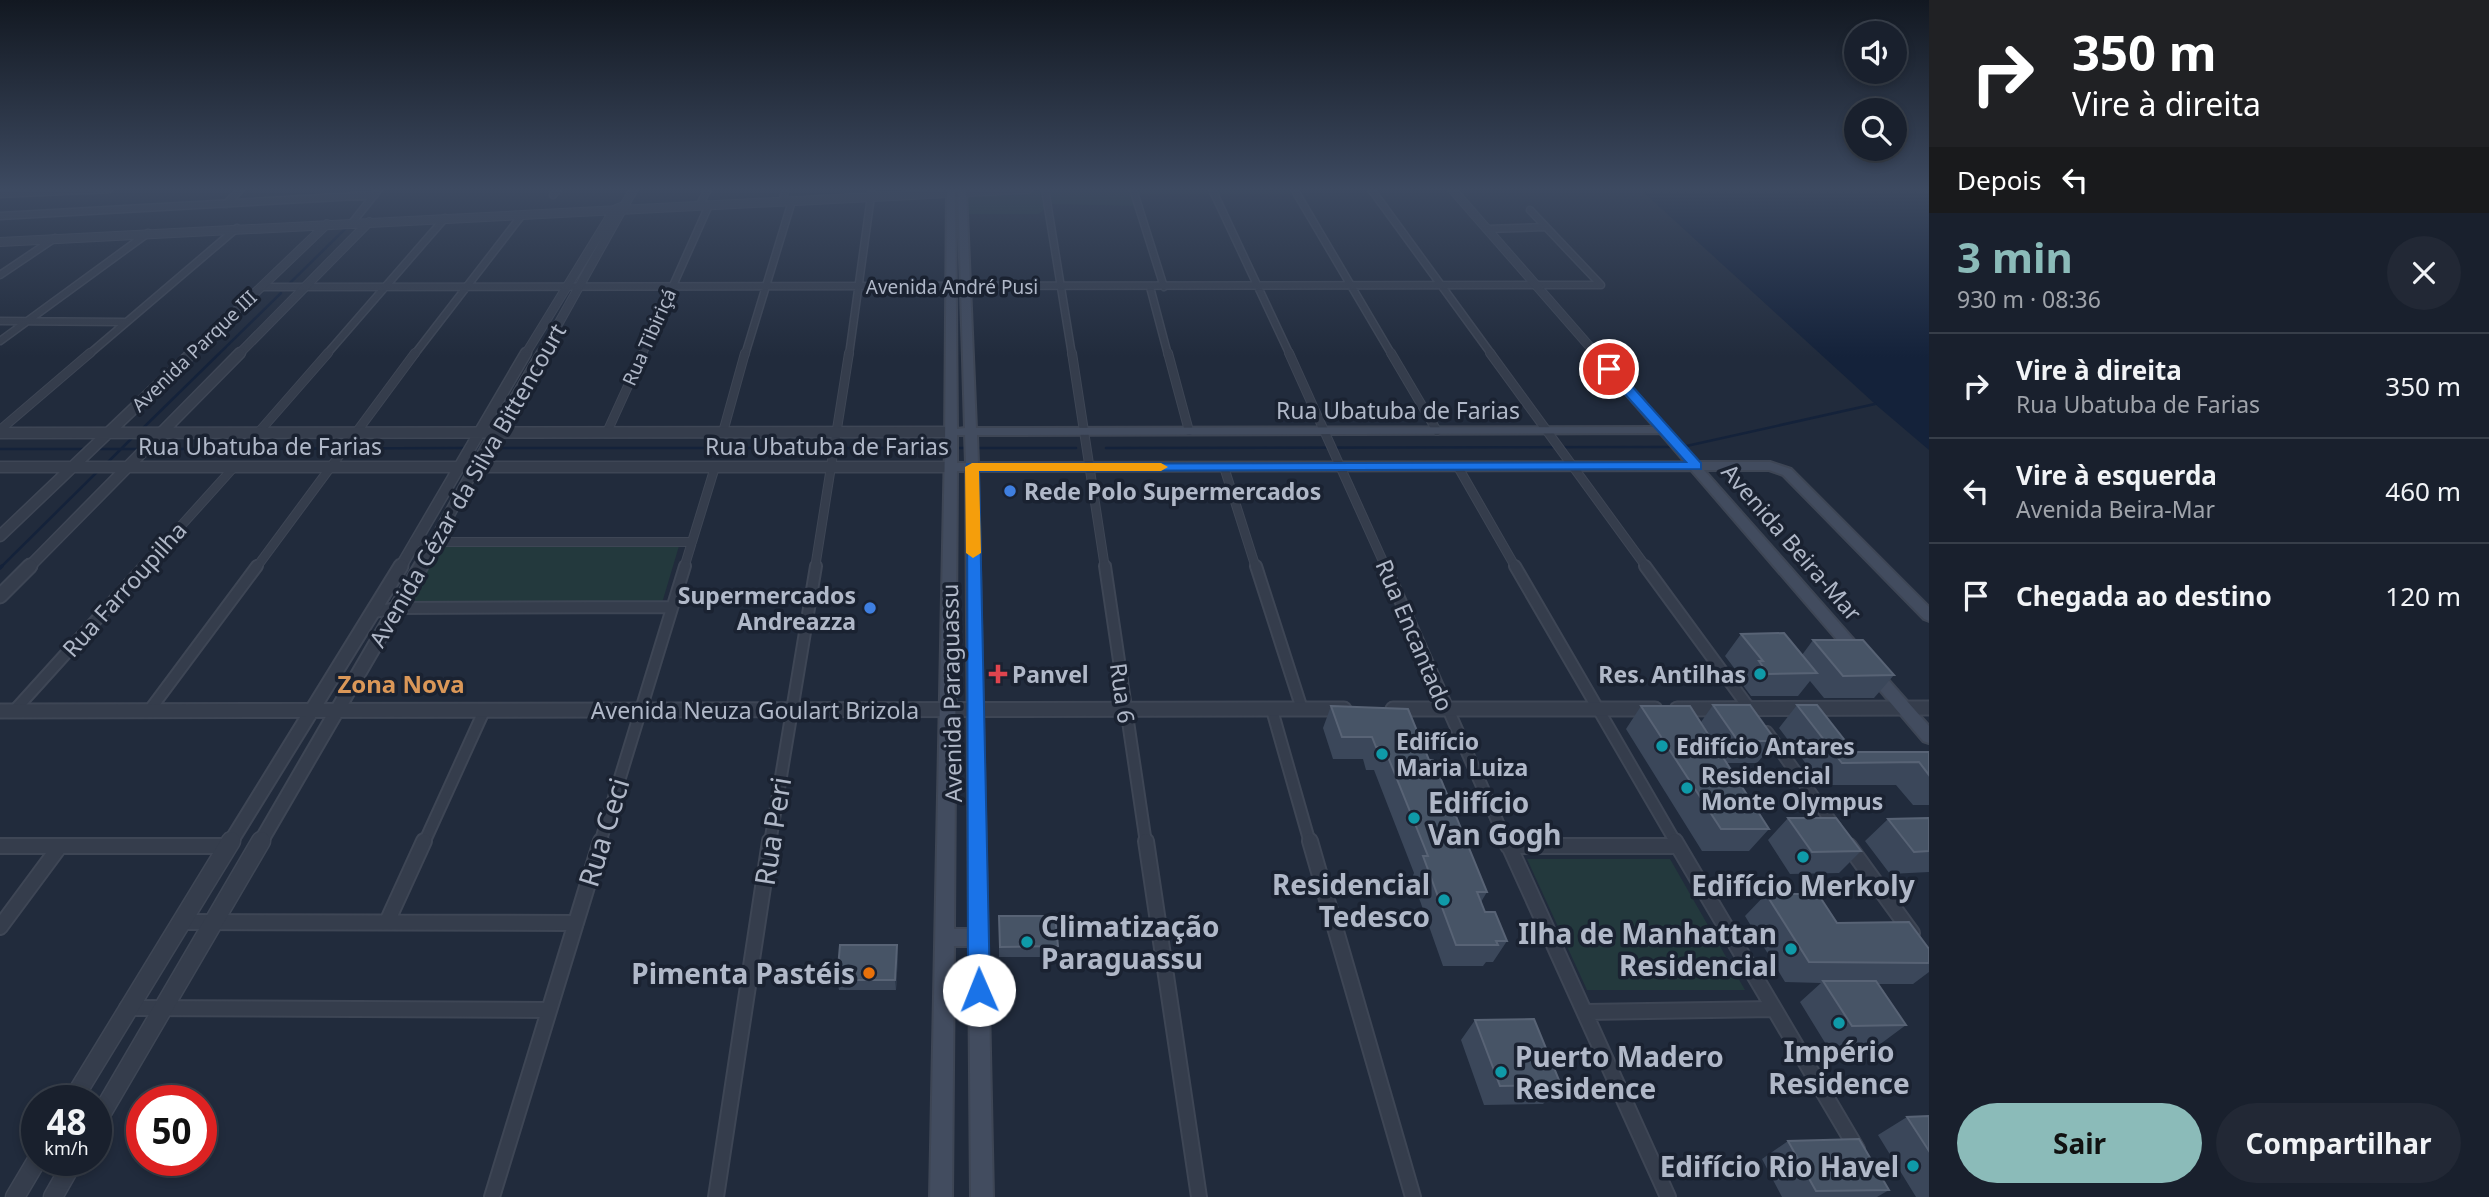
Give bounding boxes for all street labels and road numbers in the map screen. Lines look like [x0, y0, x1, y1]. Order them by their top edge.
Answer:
street label: Avenida André Pusi [866, 274, 1038, 300]
street label: Rua Tibiriçá [616, 284, 682, 390]
street label: Avenida Parque III [126, 285, 262, 417]
street label: Avenida Cézar da Silva Bittencourt [361, 317, 573, 653]
street label: Rua Ubatuba de Farias [1276, 394, 1520, 426]
street label: Rua Ubatuba de Farias [138, 430, 382, 462]
street label: Rua Ubatuba de Farias [705, 430, 949, 462]
street label: Avenida Beira-Mar [1715, 456, 1870, 628]
street label: Rua Farroupilha [55, 514, 193, 664]
street label: Rua Encantado [1369, 554, 1461, 716]
street label: Avenida Paraguassu [933, 583, 969, 803]
street label: Rua 6 [1103, 661, 1143, 725]
street label: Avenida Neuza Goulart Brizola [591, 694, 919, 726]
street label: Rua Ceci [568, 773, 638, 891]
street label: Rua Peri [745, 774, 799, 888]

